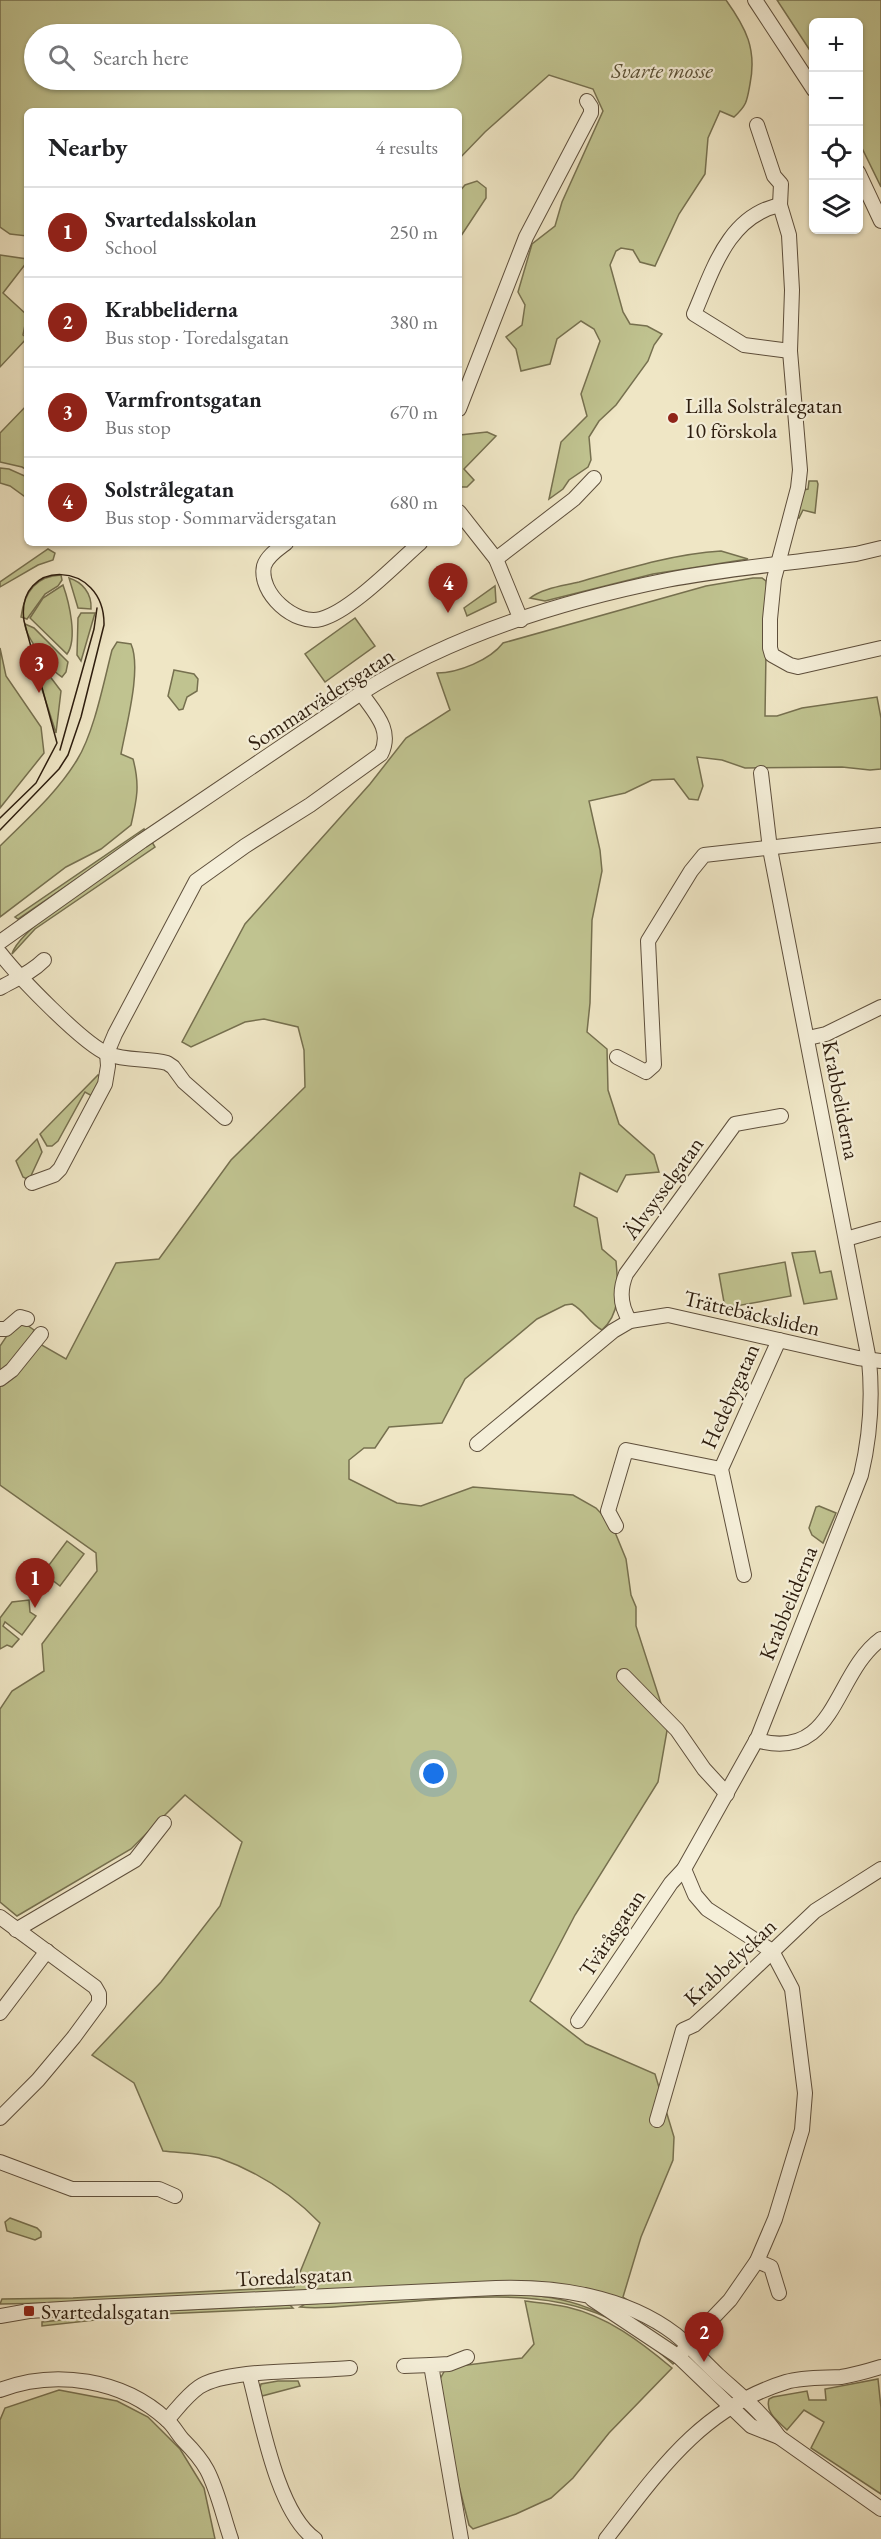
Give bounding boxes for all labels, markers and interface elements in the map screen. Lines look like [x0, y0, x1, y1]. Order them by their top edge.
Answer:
map controls [809, 18, 863, 234]
button: + [809, 18, 863, 72]
search box [24, 24, 462, 90]
icon: search [45, 41, 78, 74]
text: Search here [93, 43, 188, 72]
park label: Svarte mosse [610, 56, 713, 85]
button: − [809, 72, 863, 126]
button: locate [809, 126, 863, 180]
text: Nearby [48, 130, 128, 164]
text: 4 results [375, 134, 438, 160]
button: layers [809, 180, 863, 234]
text: Svartedalsskolan [105, 205, 257, 234]
text: 1 [62, 219, 73, 245]
text: 250 m [390, 219, 438, 245]
text: School [105, 234, 157, 260]
text: Krabbeliderna [105, 295, 238, 324]
text: 2 [62, 309, 73, 335]
text: 380 m [390, 309, 438, 335]
text: Bus stop · Toredalsgatan [105, 324, 289, 350]
text: Varmfrontsgatan [105, 385, 262, 414]
place label: Lilla Solstrålegatan 10 förskola [685, 391, 843, 445]
text: 3 [62, 399, 73, 425]
text: 670 m [390, 399, 438, 425]
marker: Lilla Solstrålegatan 10 förskola [666, 411, 680, 425]
text: Bus stop [105, 414, 171, 440]
text: Solstrålegatan [105, 475, 234, 504]
text: 4 [62, 489, 73, 515]
text: 680 m [390, 489, 438, 515]
text: Bus stop · Sommarvädersgatan [105, 504, 337, 530]
pin: 4 [428, 564, 468, 613]
street label: Sommarvädersgatan [242, 641, 400, 757]
pin: 3 [20, 644, 58, 693]
street label: Krabbeliderna [815, 1038, 867, 1162]
street label: Älvsysselgatan [615, 1130, 710, 1246]
street label: Trättebäcksliden [681, 1283, 823, 1343]
street label: Hedebygatan [694, 1339, 766, 1453]
street label: Krabbeliderna [752, 1542, 824, 1664]
pin: 1 [15, 1558, 54, 1608]
your location [419, 1759, 448, 1788]
street label: Tväråsgatan [572, 1883, 652, 1982]
street label: Krabbelyckan [678, 1911, 783, 2012]
street label: Toredalsgatan [235, 2258, 354, 2294]
place label: Svartedalsgatan [41, 2297, 170, 2326]
marker: Svartedalsgatan [22, 2304, 36, 2318]
pin: 2 [684, 2312, 724, 2362]

